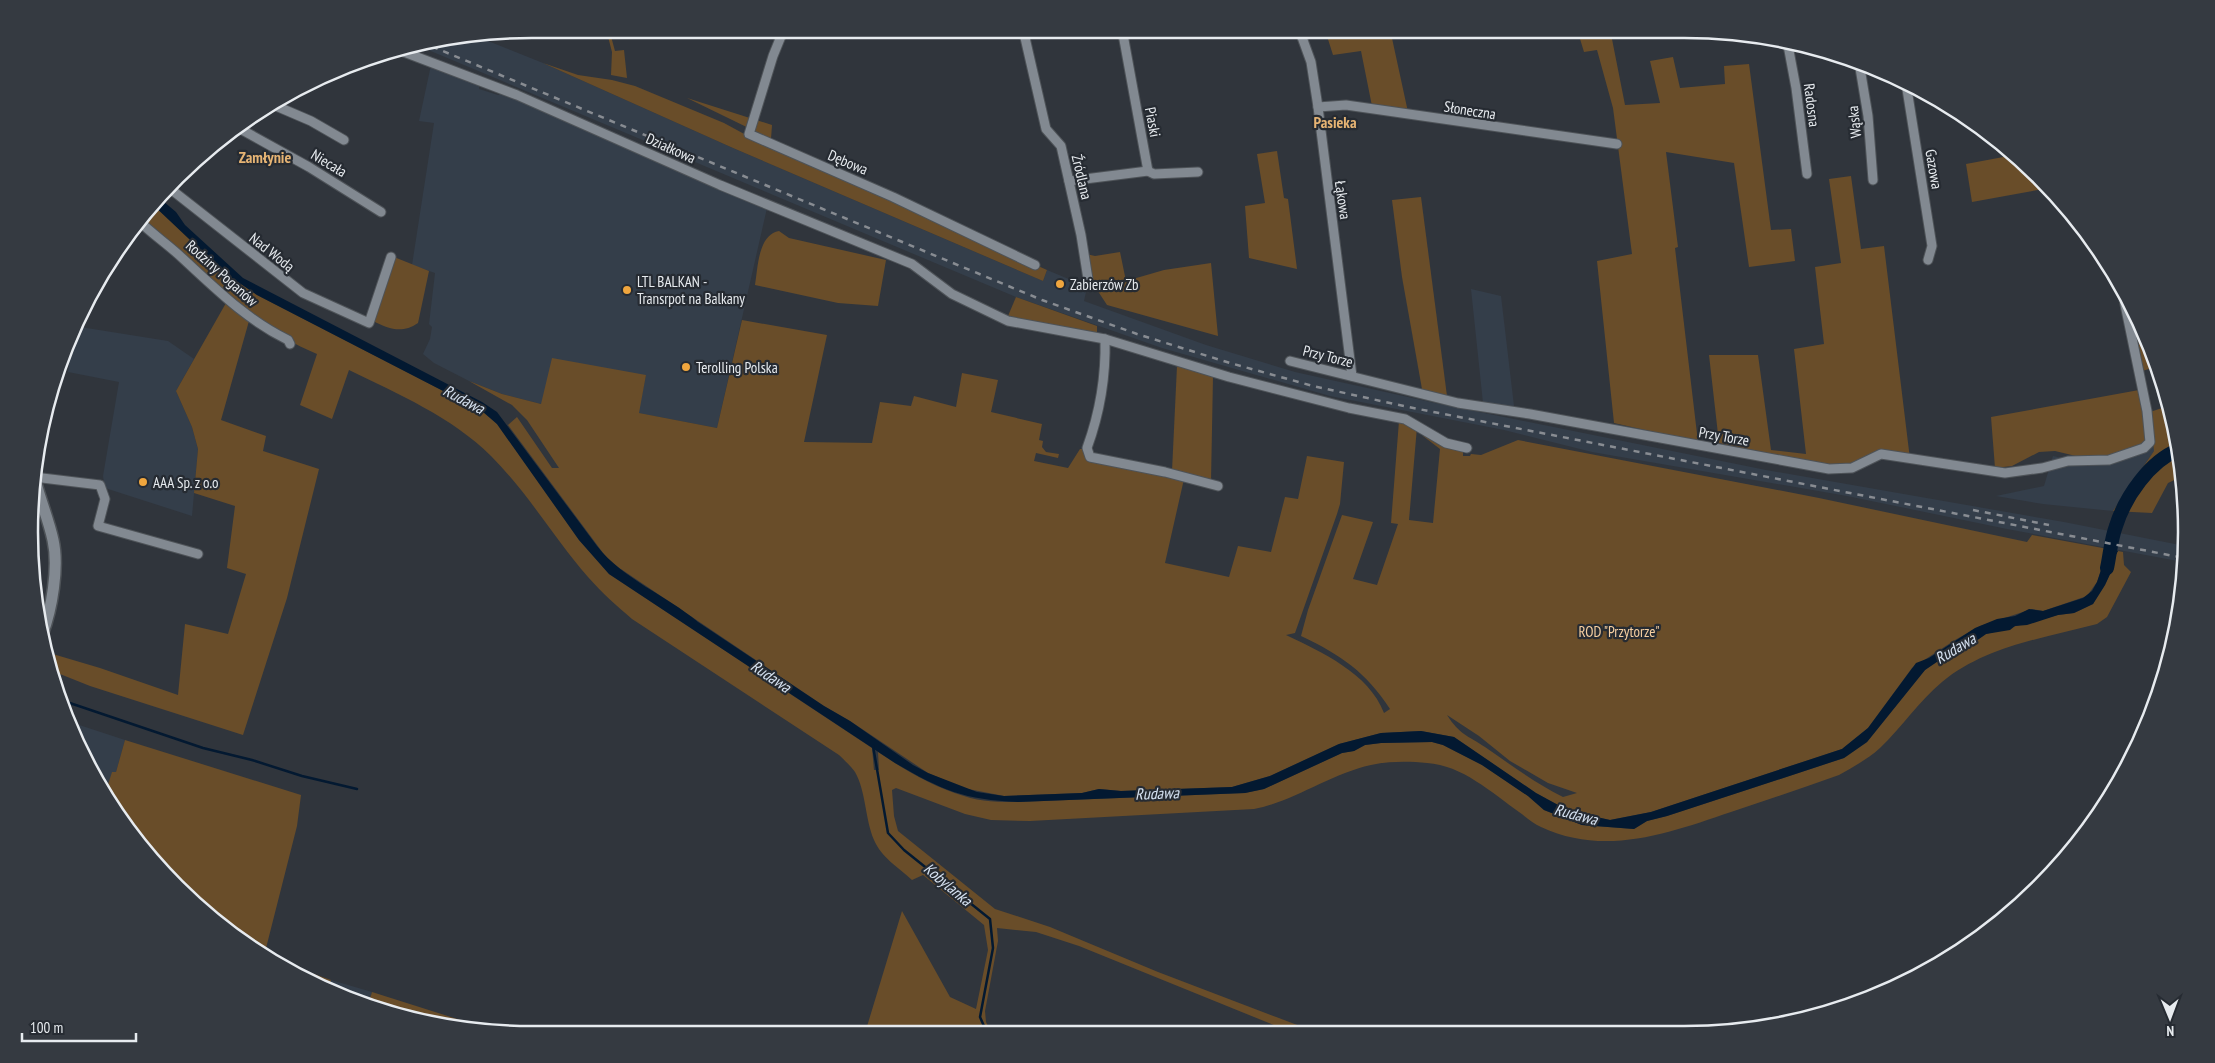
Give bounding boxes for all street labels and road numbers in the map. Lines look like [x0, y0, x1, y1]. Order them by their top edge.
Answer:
street label: Radosna [1800, 82, 1824, 128]
street label: Słoneczna [1443, 97, 1497, 123]
street label: Piaski [1141, 105, 1165, 139]
street label: Wąska [1843, 105, 1865, 139]
street label: Działkowa [643, 129, 699, 167]
street label: Niecała [308, 145, 350, 181]
street label: Dębowa [825, 145, 871, 179]
street label: Gazowa [1921, 148, 1947, 190]
street label: Źródlana [1068, 153, 1096, 201]
street label: Łąkowa [1331, 179, 1355, 221]
street label: Nad Wodą [246, 228, 298, 276]
street label: Rodziny Poganów [182, 236, 262, 310]
street label: Przy Torze [1301, 341, 1355, 371]
street label: Przy Torze [1697, 422, 1751, 450]

